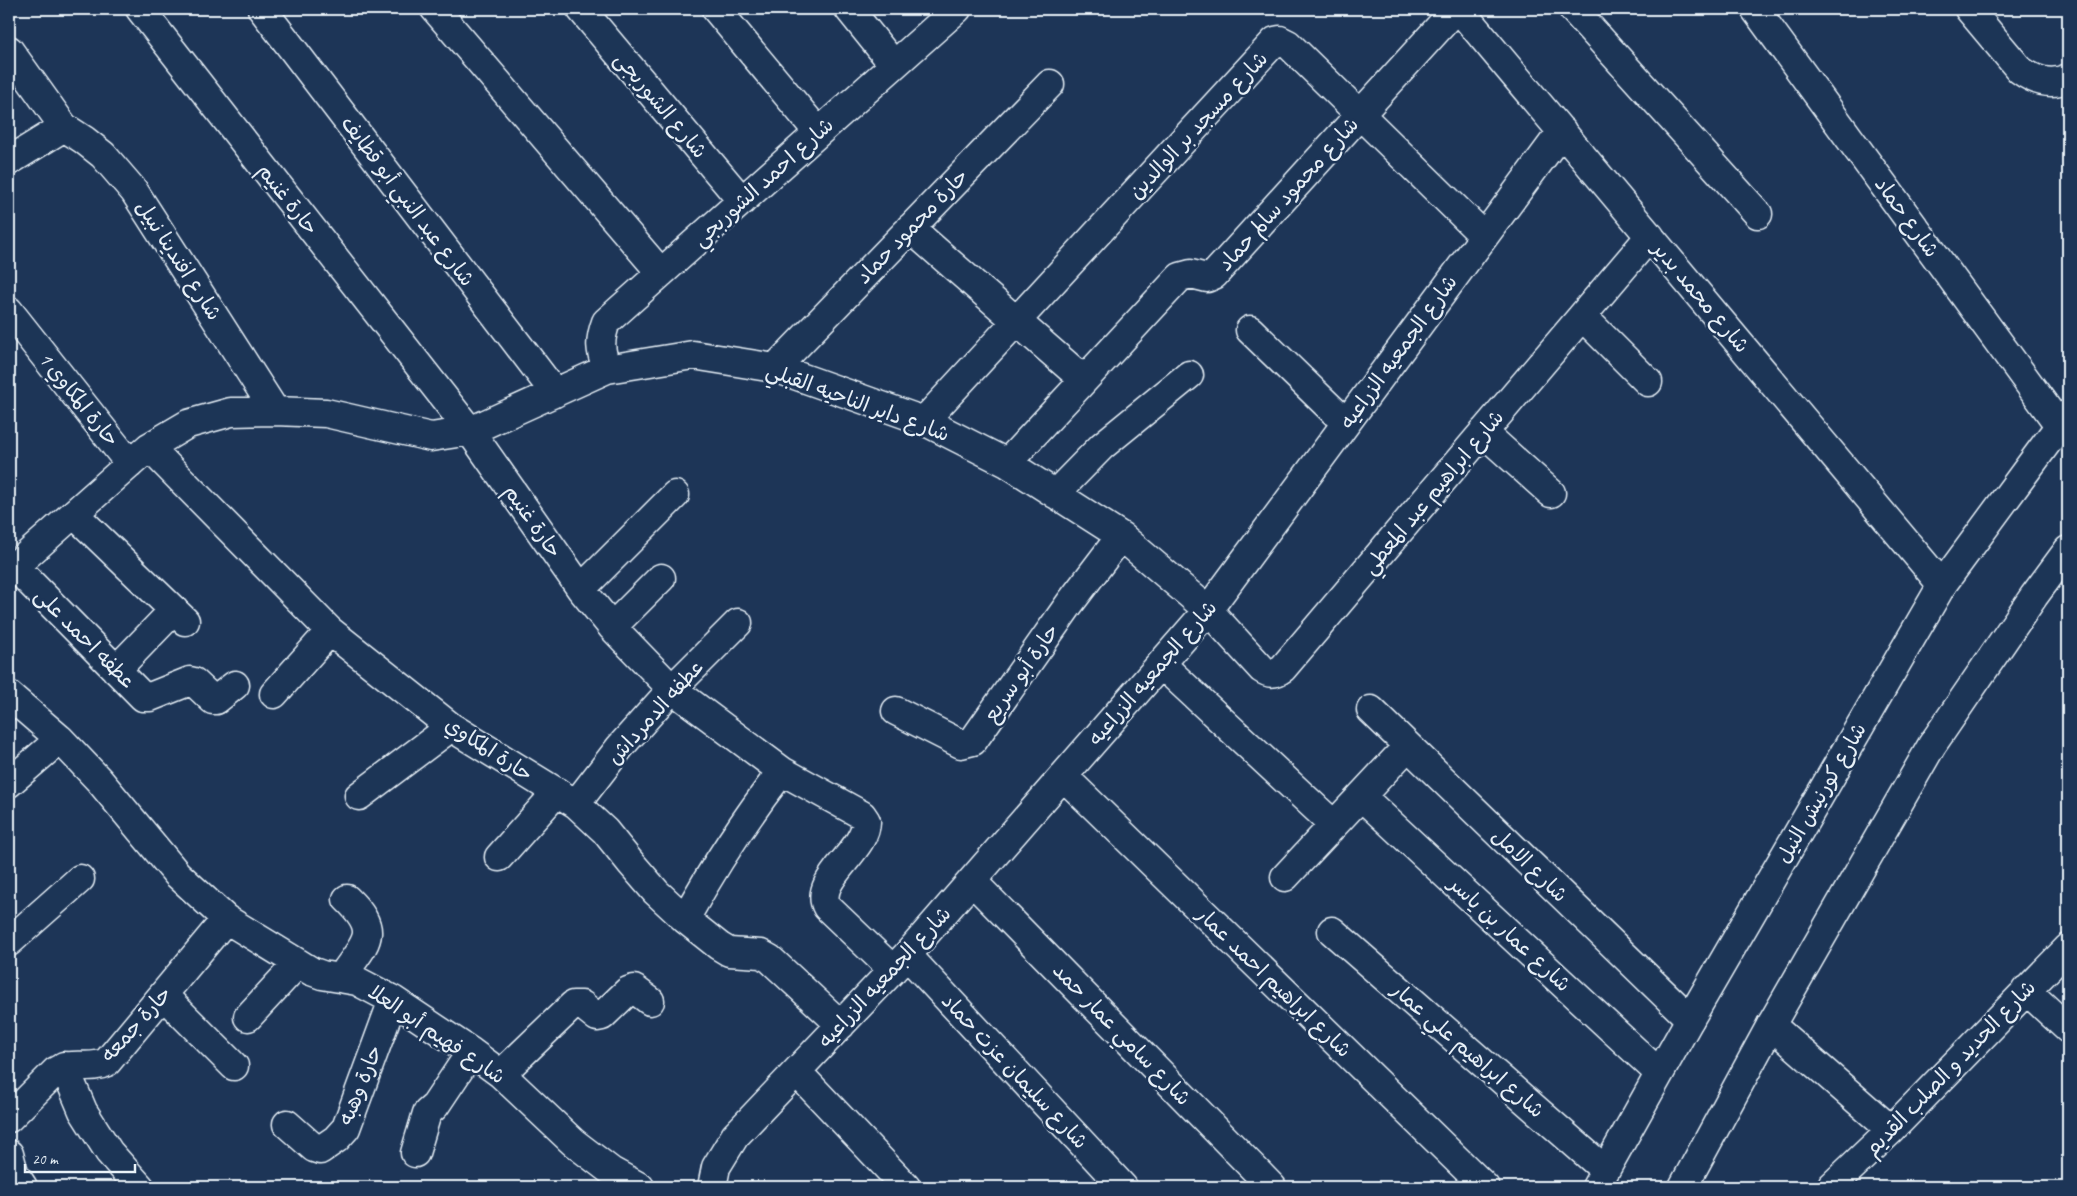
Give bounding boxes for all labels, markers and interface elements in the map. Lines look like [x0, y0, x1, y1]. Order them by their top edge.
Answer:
street label: شارع الشوربجى [607, 46, 713, 165]
street label: شارع مسجد بر الوالدين [1123, 46, 1275, 206]
street label: شارع عبد النبي أبو قطايف [331, 111, 481, 295]
street label: شارع احمد الشوربجي [687, 112, 843, 257]
street label: شارع محمود سالم حماد [1212, 112, 1366, 278]
street label: حارة غنيم [250, 158, 324, 242]
street label: حارة محمود حماد [850, 163, 974, 289]
street label: شارع حماد [1867, 172, 1945, 263]
street label: شارع افندينا نبيل [129, 195, 228, 326]
street label: شارع محمد بدير [1644, 234, 1755, 359]
street label: شارع الجمعيه الزراعيه [1333, 270, 1464, 435]
street label: حارة المكاوي 1 [31, 346, 125, 453]
street label: شارع داير الناحيه القبلي [761, 357, 953, 453]
street label: شارع ابراهيم عبد المعطي [1357, 404, 1514, 583]
street label: حارة غنيم [496, 479, 568, 564]
street label: عطفه احمد على [28, 582, 141, 695]
street label: شارع الجمعيه الزراعيه [1082, 595, 1224, 753]
street label: حارة أبو سريع [977, 619, 1066, 729]
street label: عطفه الدمرداش [601, 654, 709, 770]
street label: حارة المكاوي [439, 711, 538, 789]
street label: شارع كورنيش النيل [1770, 718, 1874, 869]
street label: شارع الامل [1485, 822, 1573, 909]
street label: شارع عمار بن ياسر [1441, 869, 1577, 999]
street label: شارع الجمعيه الزراعيه [812, 901, 958, 1055]
street label: شارع ابراهيم احمد عمار [1188, 901, 1357, 1065]
street label: شارع سامي عمار حمد [1043, 957, 1197, 1115]
street label: شارع الحديد و الصلب القديم [1859, 974, 2043, 1164]
street label: شارع ابراهيم علي عمار [1381, 976, 1550, 1128]
street label: شارع فهيم أبو العلا [362, 979, 511, 1092]
street label: حارة جمعه [95, 981, 177, 1067]
street label: شارع سليمان عزت حماد [935, 988, 1094, 1156]
street label: حارة وهبه [332, 1041, 388, 1129]
scale bar [25, 1141, 135, 1173]
text: 20 m [32, 1150, 59, 1169]

